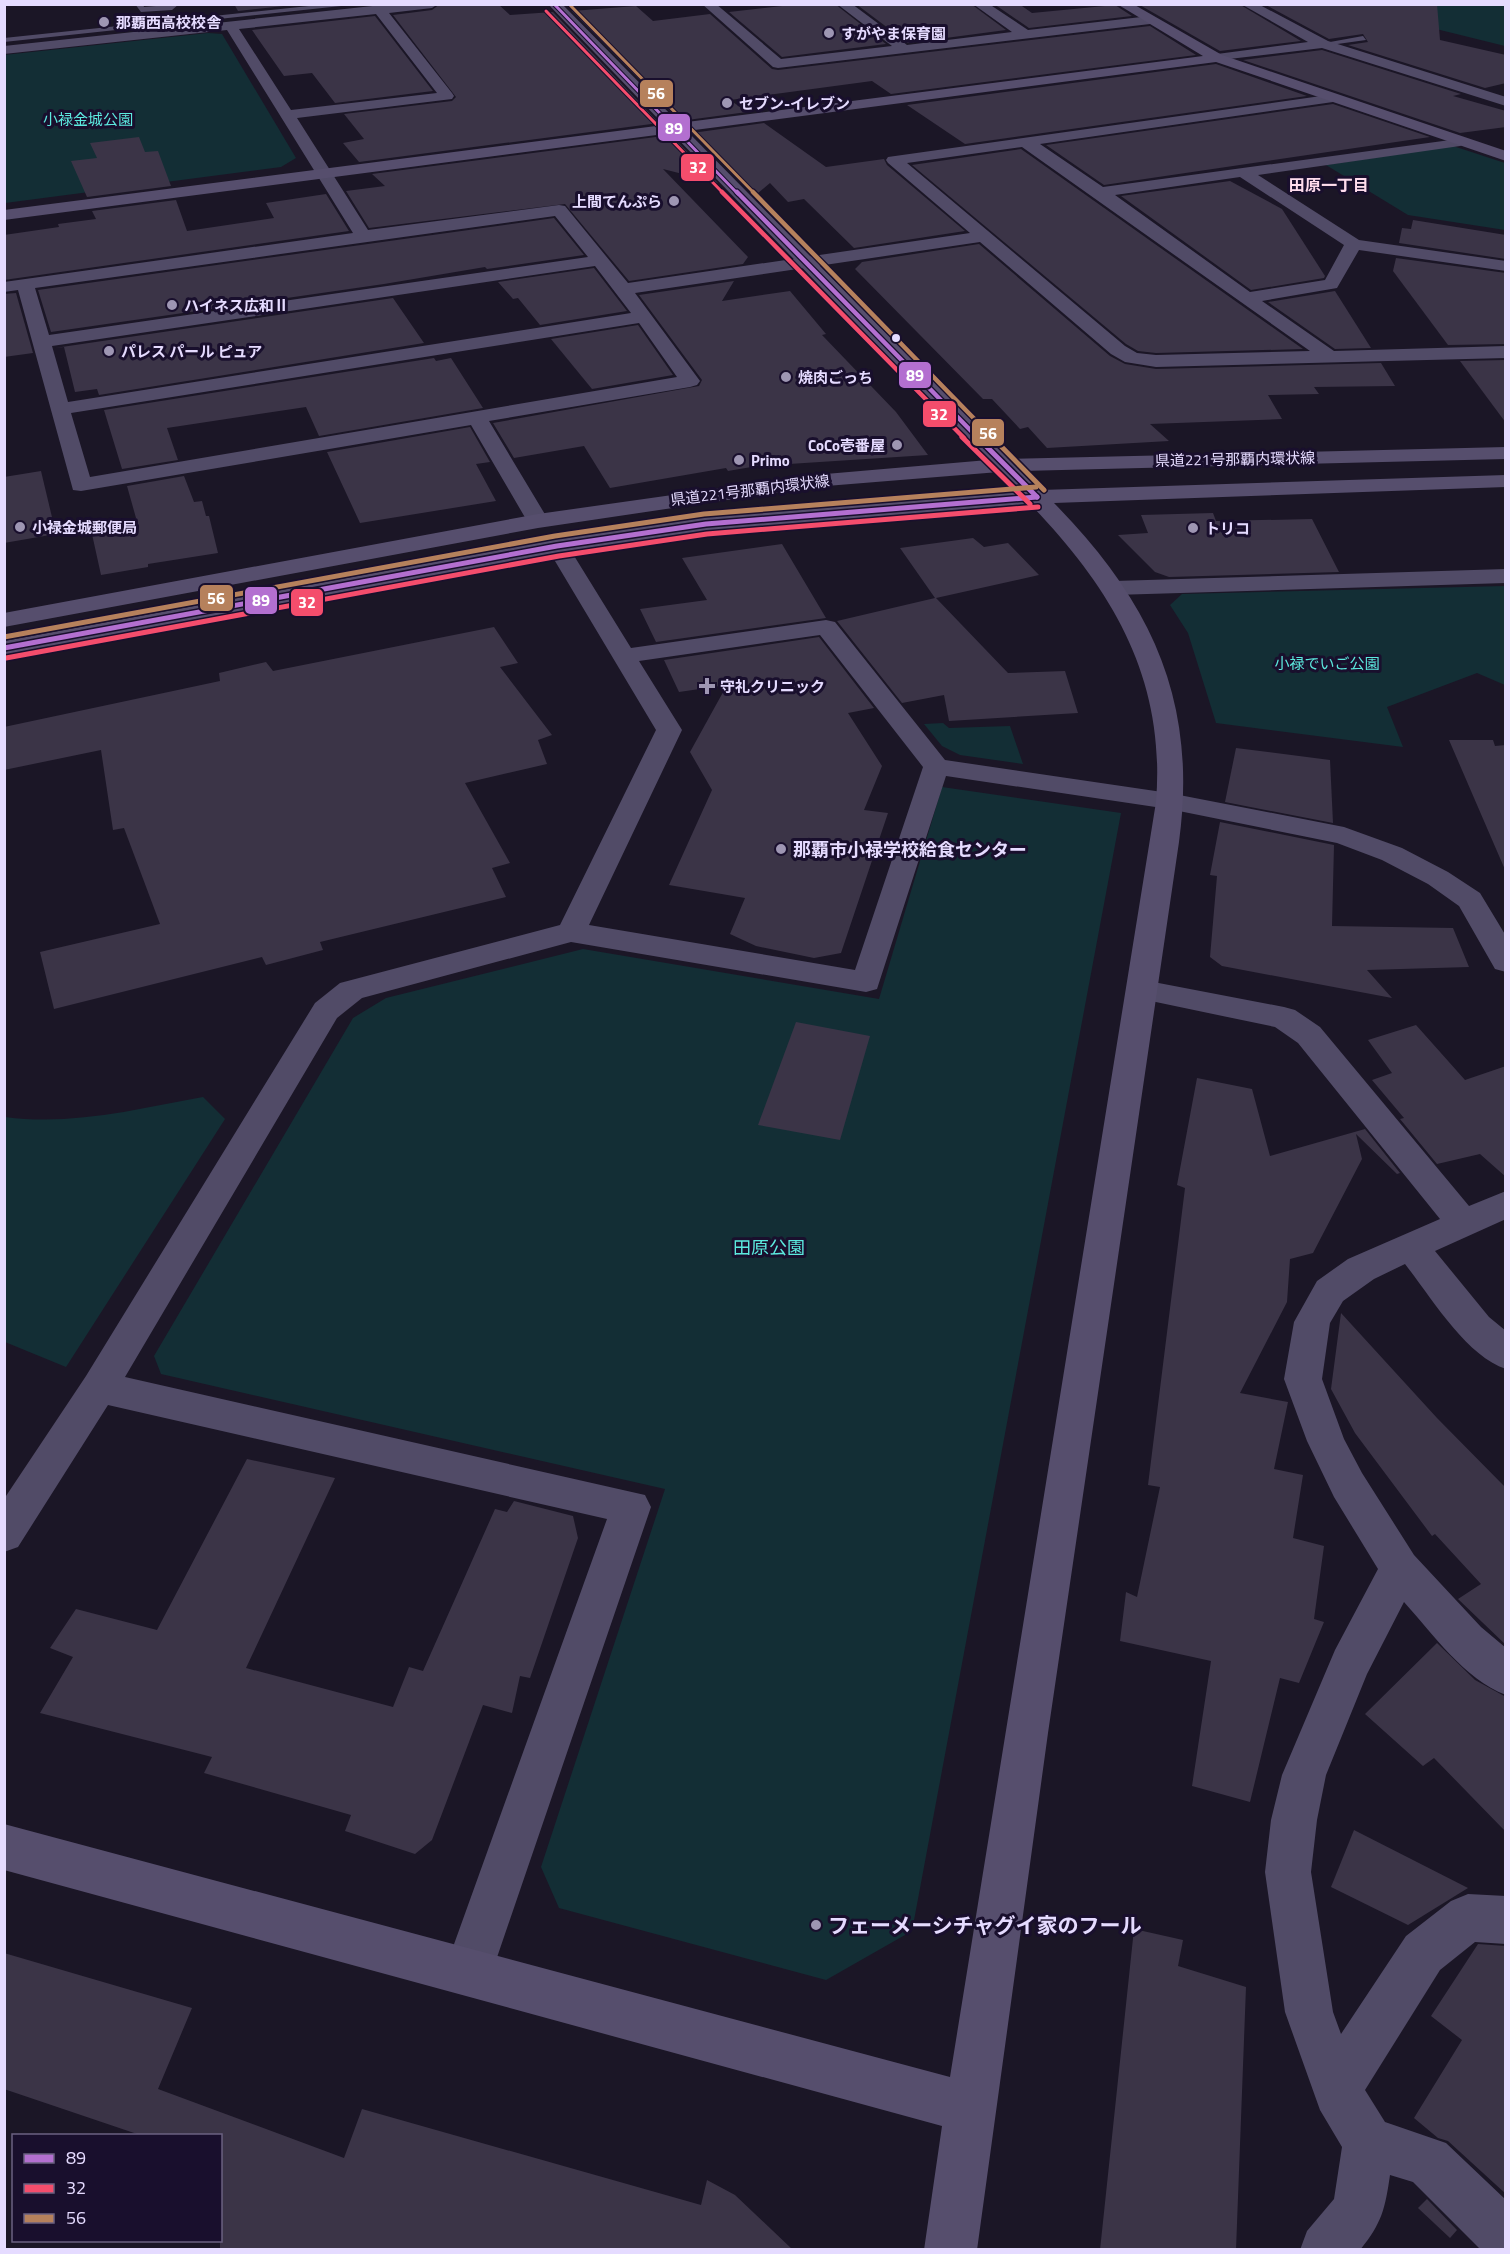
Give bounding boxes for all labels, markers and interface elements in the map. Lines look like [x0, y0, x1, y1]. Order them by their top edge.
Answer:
place label: 那覇西高校校舎 [116, 11, 222, 34]
marker: 那覇西高校校舎 [97, 15, 111, 29]
place label: すがやま保育園 [841, 22, 946, 45]
marker: すがやま保育園 [822, 26, 836, 40]
line badge: 56 [639, 79, 674, 108]
text: 56 [647, 81, 665, 105]
place label: セブン-イレブン [739, 92, 850, 115]
marker: セブン-イレブン [720, 96, 734, 110]
park label: 小禄金城公園 [43, 108, 133, 131]
line badge: 89 [657, 113, 691, 142]
text: 89 [665, 116, 683, 140]
line badge: 32 [680, 153, 715, 182]
text: 32 [689, 155, 707, 179]
district label: 田原一丁目 [1289, 173, 1369, 197]
place label: 上間てんぷら [572, 190, 662, 213]
marker: 上間てんぷら [667, 194, 681, 208]
place label: ハイネス広和Ⅱ [184, 294, 289, 317]
marker: ハイネス広和Ⅱ [165, 298, 179, 312]
unlabelled marker [890, 332, 902, 344]
place label: パレス パール ピュア [121, 340, 262, 363]
marker: パレス パール ピュア [102, 344, 116, 358]
line badge: 89 [898, 361, 932, 389]
text: 89 [906, 363, 924, 387]
place label: 焼肉ごっち [798, 366, 873, 389]
marker: 焼肉ごっち [779, 370, 793, 384]
line badge: 32 [922, 400, 957, 428]
text: 32 [930, 402, 948, 426]
line badge: 56 [971, 418, 1005, 447]
text: 56 [979, 421, 997, 445]
place label: CoCo壱番屋 [808, 434, 885, 457]
marker: CoCo壱番屋 [890, 438, 904, 452]
street label: 県道221号那覇内環状線 [1155, 446, 1315, 472]
place label: Primo [751, 449, 790, 472]
marker: Primo [732, 453, 746, 467]
street label: 県道221号那覇内環状線 [669, 469, 831, 511]
place label: 小禄金城郵便局 [32, 516, 137, 539]
place label: トリコ [1205, 517, 1250, 540]
marker: 小禄金城郵便局 [13, 520, 27, 534]
marker: トリコ [1186, 521, 1200, 535]
line badge: 56 [199, 584, 234, 612]
text: 56 [207, 586, 225, 610]
line badge: 89 [244, 586, 278, 615]
text: 89 [252, 588, 270, 612]
line badge: 32 [290, 588, 324, 617]
text: 32 [298, 590, 316, 614]
park label: 小禄でいご公園 [1274, 652, 1380, 675]
place label: 守礼クリニック [720, 675, 825, 698]
marker: 守礼クリニック [698, 677, 716, 695]
place label: 那覇市小禄学校給食センター [793, 836, 1027, 863]
marker: 那覇市小禄学校給食センター [774, 842, 788, 856]
park label: 田原公園 [733, 1234, 805, 1261]
place label: フェーメーシチャグイ家のフール [828, 1909, 1142, 1941]
marker: フェーメーシチャグイ家のフール [809, 1918, 823, 1932]
legend [12, 2134, 222, 2242]
text: 89 [66, 2144, 86, 2171]
text: 32 [66, 2174, 86, 2201]
text: 56 [66, 2204, 86, 2231]

